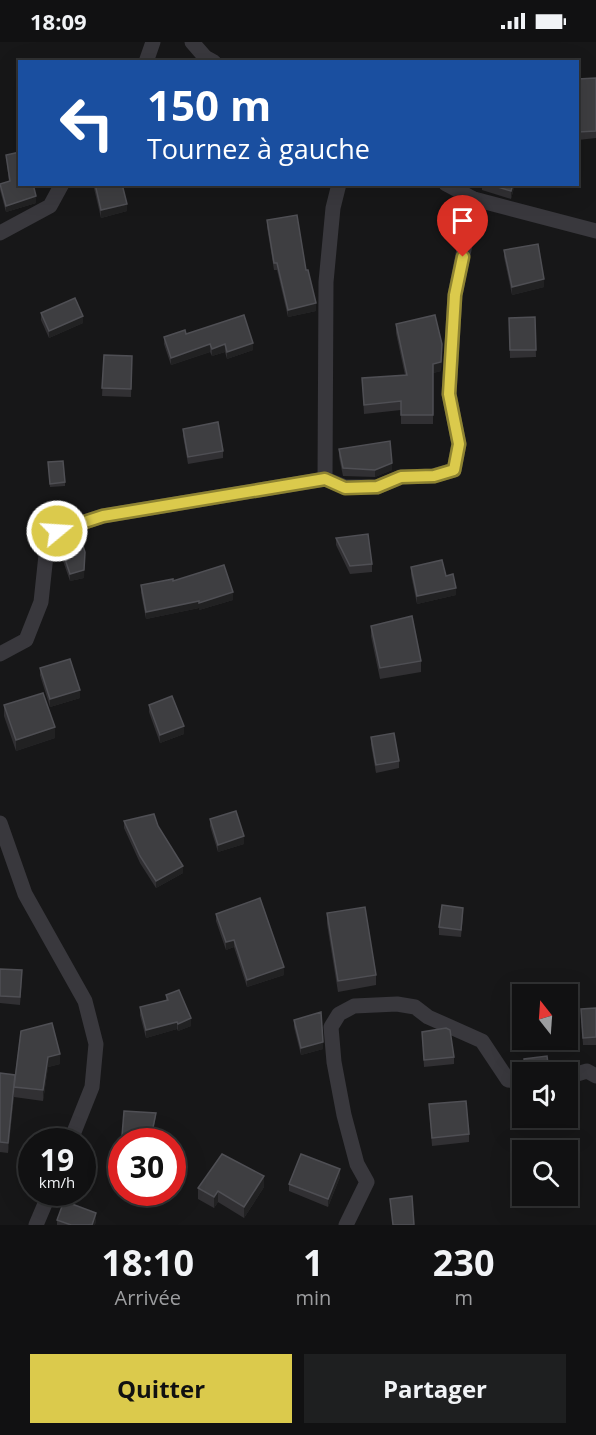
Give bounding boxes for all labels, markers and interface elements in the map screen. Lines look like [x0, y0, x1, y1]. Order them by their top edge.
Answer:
text: 18:09 [30, 6, 87, 36]
text: 150 m [147, 76, 271, 133]
icon: left [48, 84, 126, 162]
text: Tournez à gauche [147, 130, 370, 167]
pin [437, 195, 488, 257]
icon: arrive [446, 204, 479, 237]
position arrow [25, 499, 89, 563]
north arrow [512, 984, 578, 1050]
map controls [512, 984, 578, 1206]
button: sound [512, 1062, 578, 1128]
speed limit sign: 30 [108, 1128, 186, 1206]
text: 19 [40, 1139, 74, 1180]
button: search [512, 1140, 578, 1206]
text: km/h [39, 1172, 75, 1192]
text: 18:10 [101, 1238, 194, 1287]
text: 1 [303, 1238, 324, 1287]
text: 230 [433, 1238, 495, 1287]
text: Arrivée [114, 1284, 181, 1311]
text: min [295, 1284, 331, 1311]
text: m [454, 1284, 473, 1311]
button: Quitter [30, 1354, 292, 1423]
button: Partager [304, 1354, 566, 1423]

